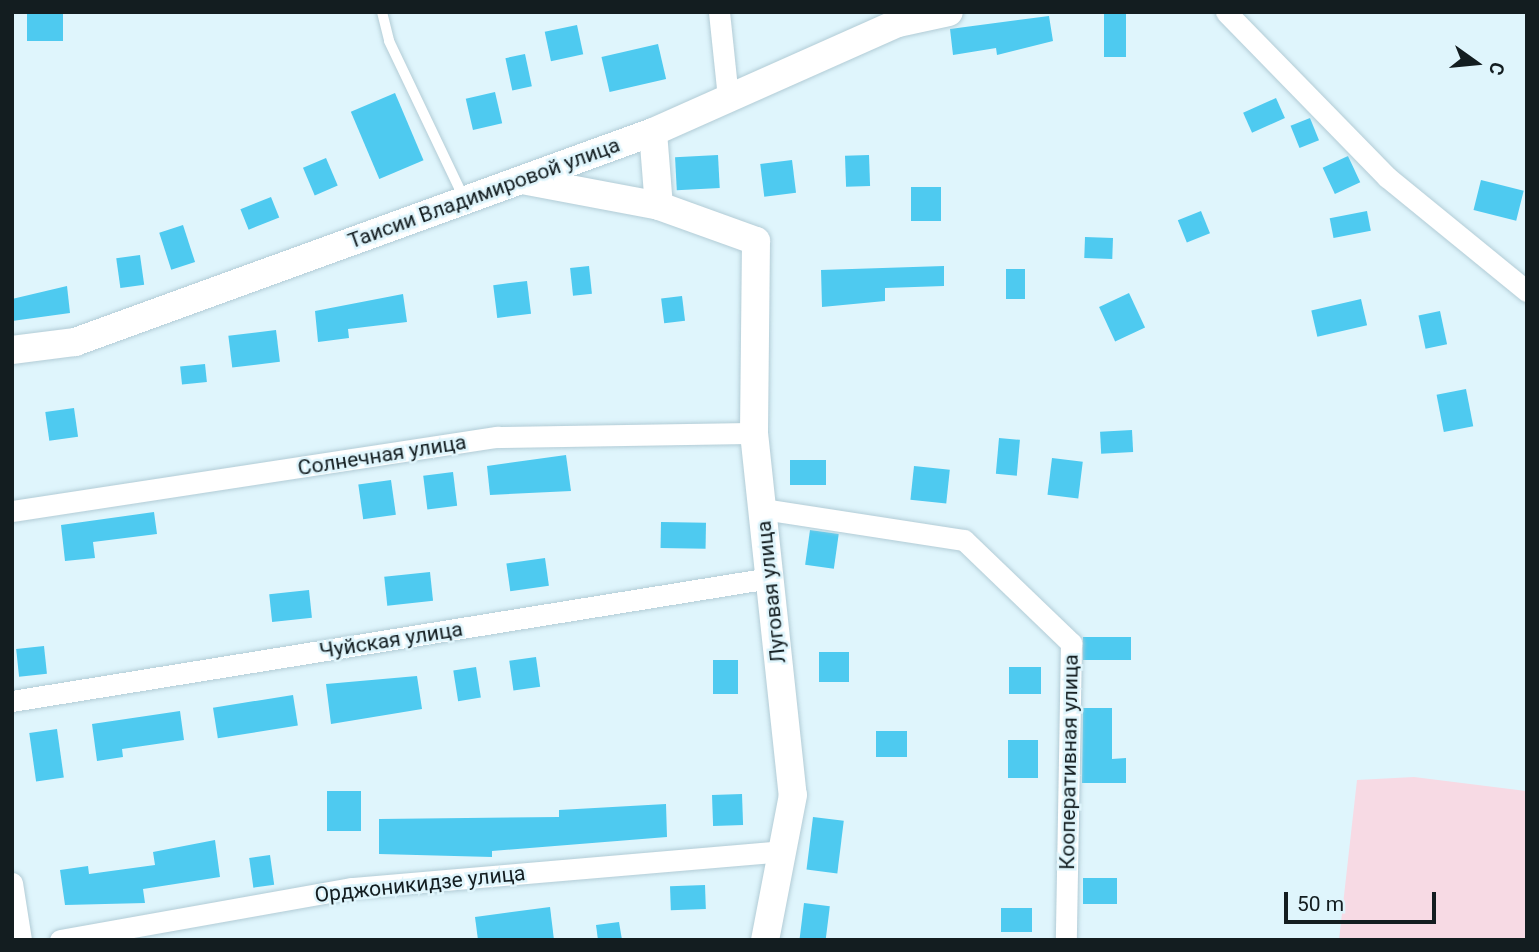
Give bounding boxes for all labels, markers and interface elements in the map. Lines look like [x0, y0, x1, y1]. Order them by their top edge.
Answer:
north arrow [1441, 28, 1511, 98]
text: С [1484, 60, 1509, 78]
street label: Таисии Владимировой улица [345, 132, 623, 254]
street label: Солнечная улица [296, 429, 468, 481]
street label: Луговая улица [751, 519, 791, 665]
street label: Чуйская улица [318, 616, 464, 664]
street label: Кооперативная улица [1055, 654, 1083, 870]
street label: Орджоникидзе улица [313, 860, 527, 908]
scale bar [1287, 878, 1439, 922]
text: 50 m [1297, 892, 1344, 916]

